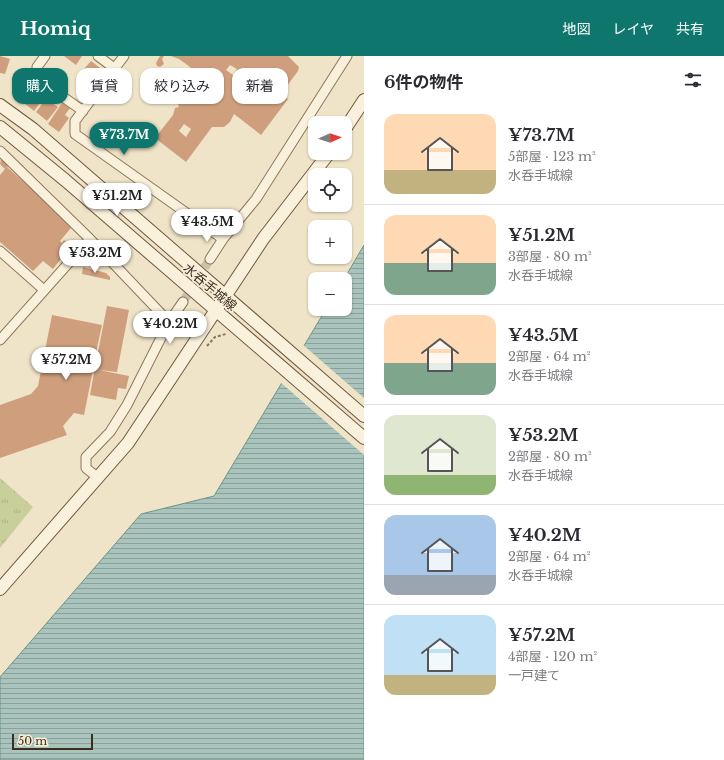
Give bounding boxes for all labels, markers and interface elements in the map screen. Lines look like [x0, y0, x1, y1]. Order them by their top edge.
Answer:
text: Homiq [20, 17, 91, 40]
text: 地図 [562, 20, 590, 38]
text: レイヤ [612, 20, 654, 38]
text: 共有 [676, 20, 704, 38]
chip: 購入 [12, 68, 68, 104]
chip: 賃貸 [76, 68, 132, 104]
chip: 絞り込み [140, 68, 224, 104]
chip: 新着 [232, 68, 288, 104]
icon: filters [682, 69, 704, 91]
text: 6件の物件 [384, 72, 463, 93]
north arrow [308, 116, 352, 160]
map controls [308, 116, 352, 316]
pin: ¥73.7M [91, 122, 157, 156]
text: ¥73.7M [508, 125, 575, 146]
text: ¥73.7M [98, 126, 150, 143]
icon: home [416, 130, 464, 178]
text: 5部屋 · 123 m² [508, 148, 596, 165]
text: 水呑手城線 [508, 167, 573, 184]
button: locate [308, 168, 352, 212]
pin: ¥51.2M [84, 183, 150, 217]
text: ¥51.2M [91, 187, 143, 204]
pin: ¥43.5M [174, 209, 240, 243]
text: ¥43.5M [180, 213, 234, 230]
button: + [308, 220, 352, 264]
text: ¥51.2M [508, 225, 575, 246]
icon: home [416, 231, 464, 279]
pin: ¥53.2M [62, 240, 128, 274]
text: ¥53.2M [68, 244, 122, 261]
text: 3部屋 · 80 m² [508, 248, 592, 265]
street label: 水呑手城線 [180, 260, 240, 314]
text: 水呑手城線 [508, 267, 573, 284]
button: − [308, 272, 352, 316]
pin: ¥40.2M [137, 311, 203, 345]
text: ¥40.2M [142, 315, 198, 332]
text: ¥43.5M [508, 325, 579, 346]
icon: home [416, 331, 464, 379]
pin: ¥57.2M [33, 347, 99, 381]
text: 2部屋 · 64 m² [508, 348, 591, 365]
text: ¥57.2M [40, 351, 92, 368]
text: 水呑手城線 [508, 367, 573, 384]
text: ¥53.2M [508, 425, 578, 446]
icon: home [416, 431, 464, 479]
text: 2部屋 · 80 m² [508, 448, 592, 465]
text: 水呑手城線 [508, 467, 573, 484]
text: ¥40.2M [508, 525, 581, 546]
icon: home [416, 531, 464, 579]
text: 2部屋 · 64 m² [508, 548, 591, 565]
text: 水呑手城線 [508, 567, 573, 584]
text: ¥57.2M [508, 625, 575, 646]
icon: home [416, 631, 464, 679]
text: 4部屋 · 120 m² [508, 648, 597, 665]
text: 一戸建て [508, 667, 560, 684]
scale bar [12, 732, 93, 751]
text: 50 m [18, 734, 47, 748]

